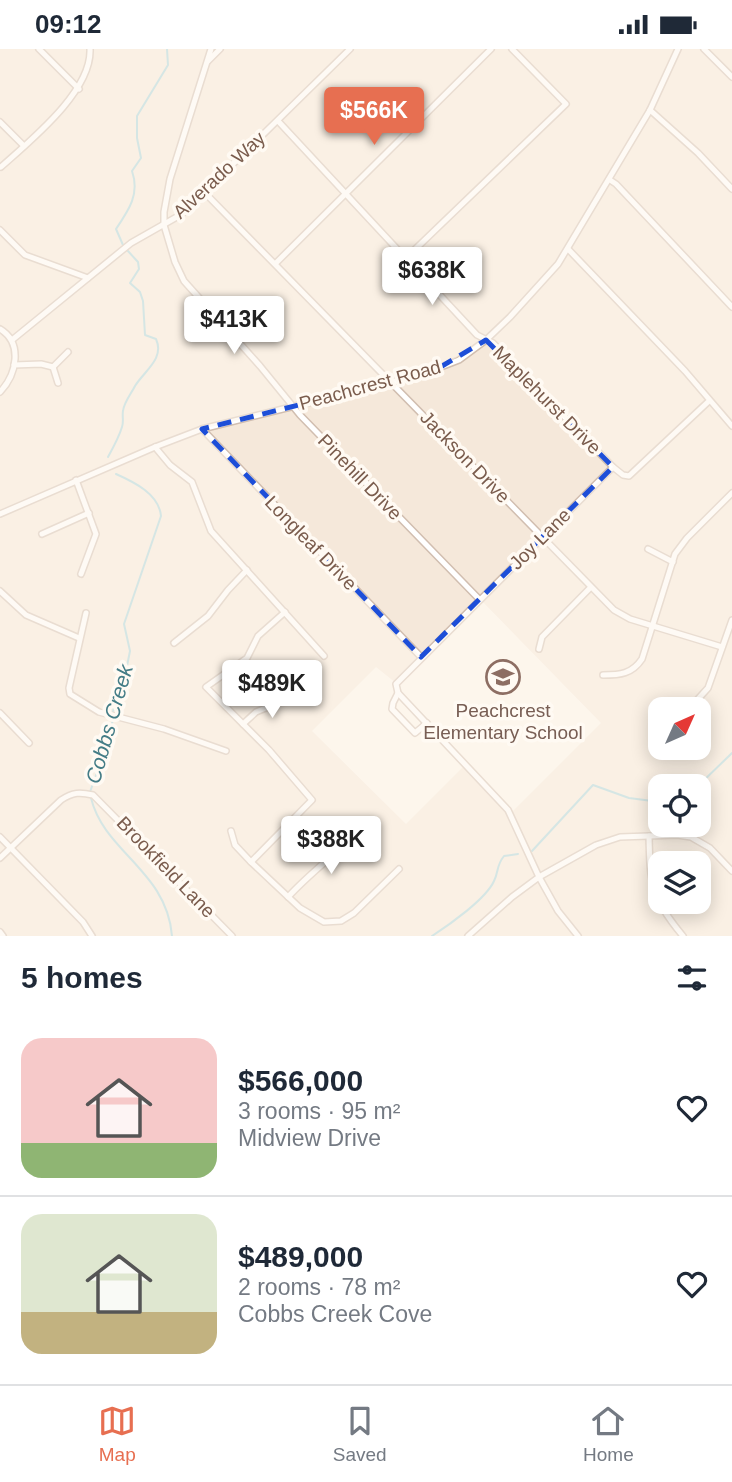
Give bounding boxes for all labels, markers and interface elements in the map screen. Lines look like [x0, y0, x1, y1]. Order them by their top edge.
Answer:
text: 09:12 [35, 9, 102, 39]
pin: $566K [325, 87, 423, 147]
text: $566K [340, 97, 408, 123]
street label: Alverado Way [169, 127, 270, 223]
pin: $638K [383, 247, 481, 307]
text: $638K [398, 257, 466, 283]
pin: $413K [185, 296, 283, 356]
text: $413K [200, 306, 268, 332]
street label: Maplehurst Drive [489, 342, 605, 458]
street label: Peachcrest Road [297, 356, 443, 414]
street label: Jackson Drive [416, 407, 514, 507]
street label: Pinehill Drive [314, 430, 406, 524]
street label: Longleaf Drive [261, 492, 361, 594]
street label: Joy Lane [505, 504, 575, 574]
school or university icon: Peachcrest Elementary School [484, 658, 522, 696]
water label: Cobbs Creek [81, 660, 137, 786]
pin: $489K [223, 661, 321, 720]
text: $489K [238, 670, 306, 696]
north arrow [648, 697, 710, 759]
map controls [648, 697, 711, 914]
place label: Peachcrest Elementary School [423, 700, 583, 743]
button: locate [648, 774, 711, 837]
street label: Brookfield Lane [113, 812, 219, 922]
pin: $388K [282, 817, 380, 876]
text: $388K [297, 826, 365, 852]
button: layers [648, 851, 711, 914]
icon: filters [673, 959, 711, 997]
text: 5 homes [21, 961, 143, 994]
text: $566,000 [238, 1064, 363, 1097]
icon: home [77, 1066, 161, 1150]
icon: heart [673, 1089, 711, 1127]
text: 3 rooms · 95 m² [238, 1098, 400, 1124]
text: Midview Drive [238, 1125, 381, 1151]
text: $489,000 [238, 1240, 363, 1273]
icon: home [77, 1242, 161, 1326]
icon: heart [673, 1265, 711, 1303]
text: 2 rooms · 78 m² [238, 1274, 400, 1300]
text: Cobbs Creek Cove [238, 1301, 432, 1327]
tab: Map [98, 1402, 136, 1466]
tab: Saved [333, 1402, 387, 1466]
tab: Home [583, 1402, 634, 1466]

